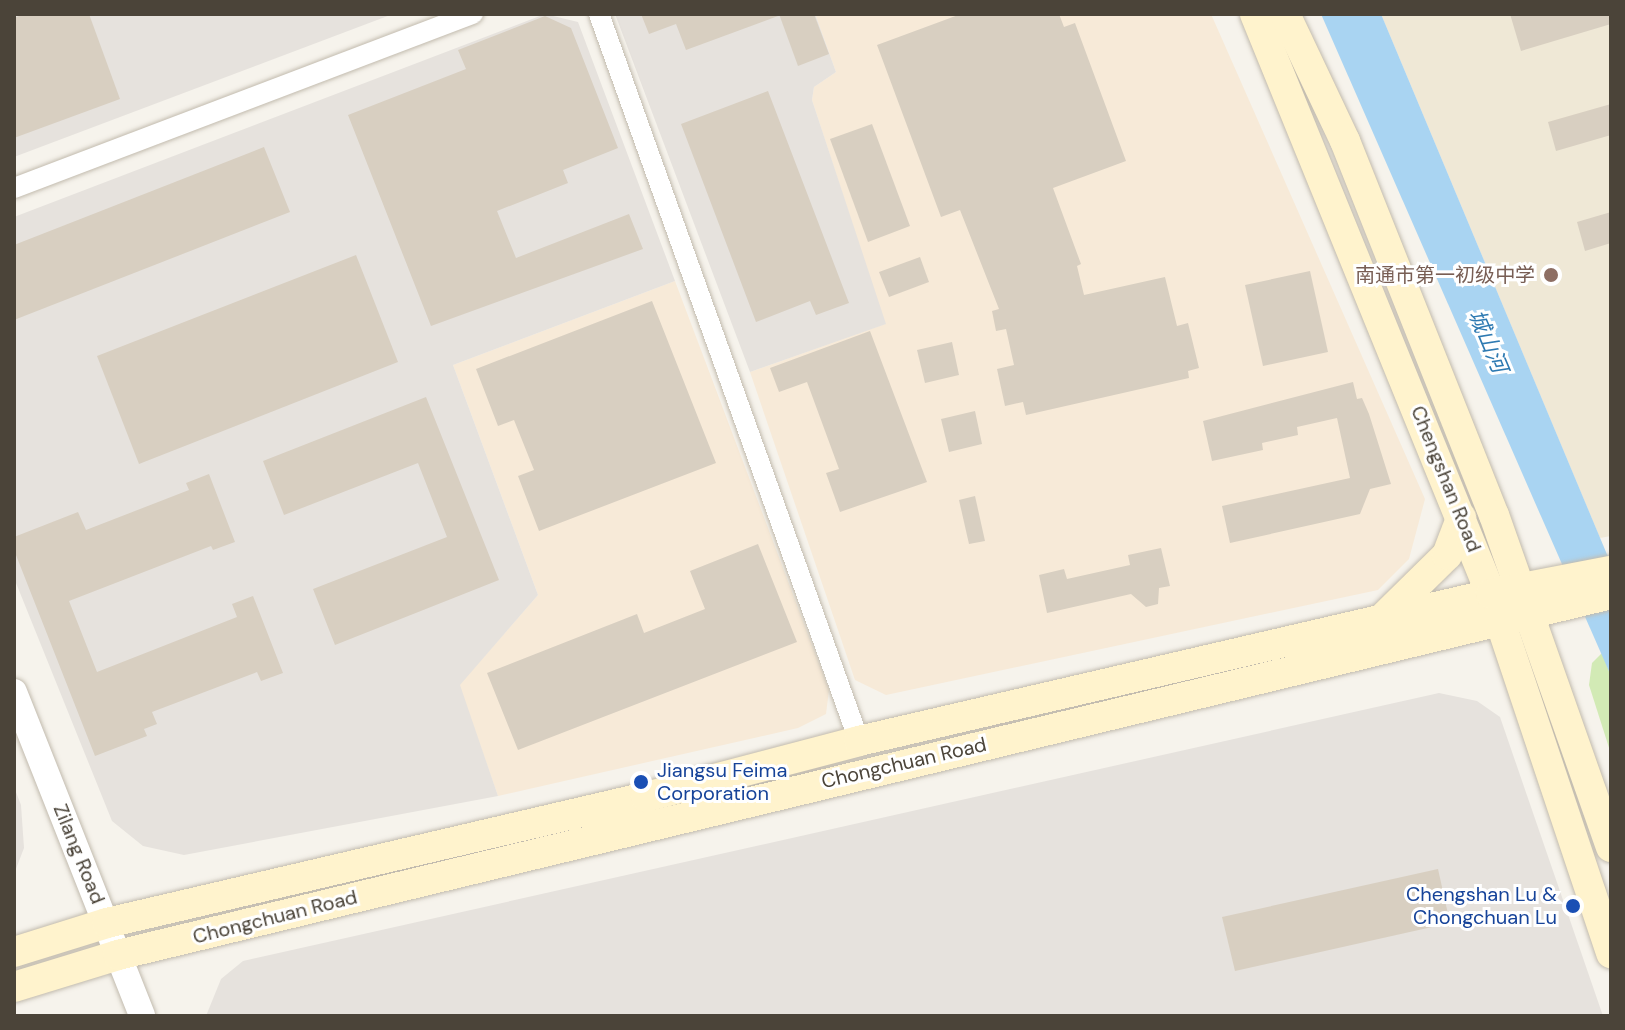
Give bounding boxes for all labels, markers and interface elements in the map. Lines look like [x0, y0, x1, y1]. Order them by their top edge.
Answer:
place label: 南通市第一初级中学 [1355, 263, 1535, 287]
marker: 南通市第一初级中学 [1542, 266, 1560, 284]
water label: 城山河 [1463, 305, 1513, 377]
street label: Chengshan Road [1406, 402, 1486, 556]
street label: Chongchuan Road [819, 732, 989, 794]
place label: Jiangsu Feima Corporation [657, 758, 787, 805]
marker: Jiangsu Feima Corporation [632, 773, 650, 791]
street label: Zilang Road [48, 801, 110, 907]
place label: Chengshan Lu & Chongchuan Lu [1406, 882, 1557, 929]
street label: Chongchuan Road [190, 885, 360, 949]
marker: Chengshan Lu & Chongchuan Lu [1564, 897, 1582, 915]

